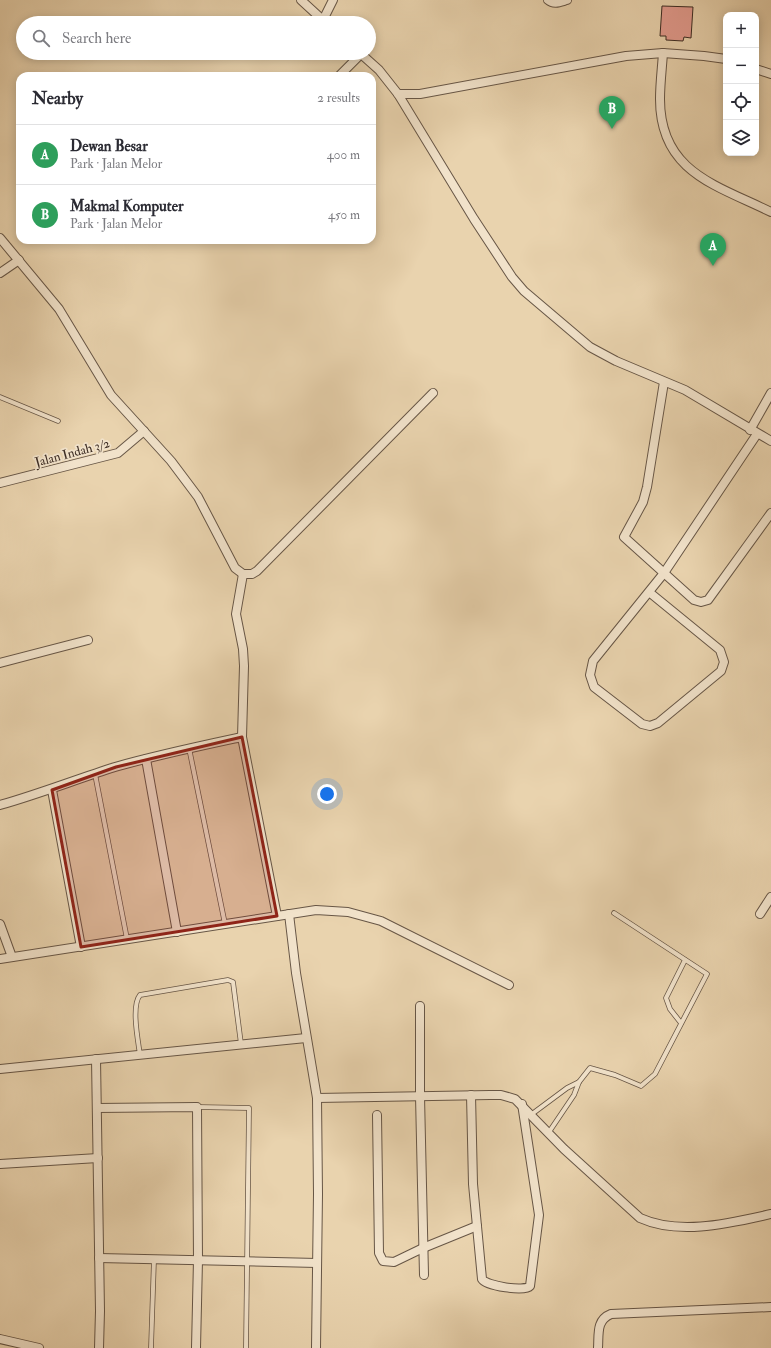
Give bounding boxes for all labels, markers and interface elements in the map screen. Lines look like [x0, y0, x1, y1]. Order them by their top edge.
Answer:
map controls [723, 12, 759, 156]
button: + [723, 12, 759, 48]
search box [16, 16, 376, 60]
icon: search [30, 27, 52, 49]
text: Search here [62, 29, 131, 48]
button: − [723, 48, 759, 84]
button: locate [723, 84, 759, 120]
text: Nearby [32, 88, 83, 109]
text: 2 results [317, 90, 360, 106]
pin: B [599, 96, 625, 129]
button: layers [723, 120, 759, 156]
text: Dewan Besar [70, 137, 148, 156]
text: A [41, 147, 49, 163]
text: 400 m [327, 147, 360, 163]
text: Park · Jalan Melor [70, 156, 162, 172]
text: Makmal Komputer [70, 197, 184, 216]
text: B [41, 207, 49, 223]
text: 450 m [328, 207, 360, 223]
text: Park · Jalan Melor [70, 216, 162, 232]
pin: A [700, 233, 726, 266]
street label: Jalan Indah 3/2 [32, 435, 112, 471]
your location [317, 784, 337, 804]

